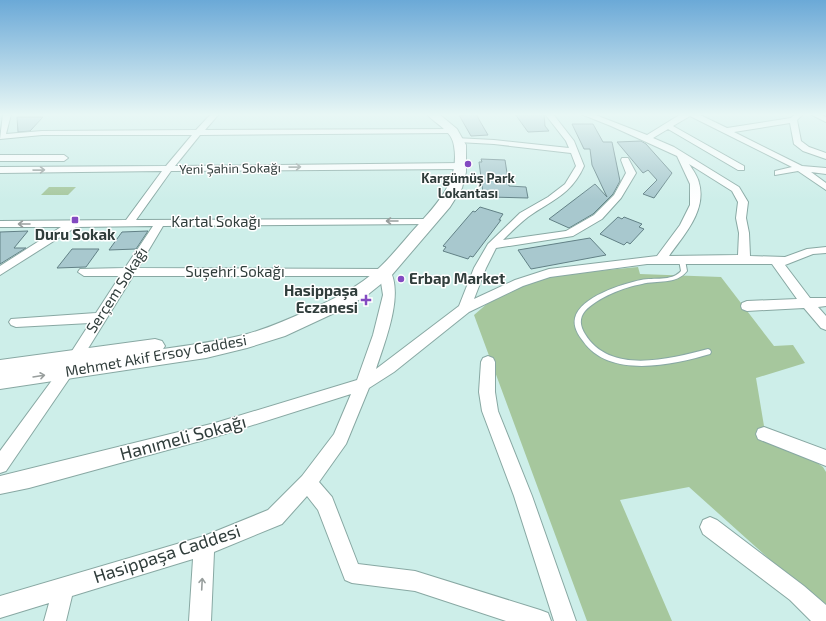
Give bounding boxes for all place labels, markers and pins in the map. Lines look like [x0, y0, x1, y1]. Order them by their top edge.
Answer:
marker: Kargümüş Park Lokantası [463, 159, 473, 169]
place label: Kargümüş Park Lokantası [421, 170, 515, 201]
marker: Duru Sokak [70, 215, 80, 225]
place label: Duru Sokak [35, 225, 116, 243]
place label: Erbap Market [409, 269, 505, 287]
marker: Erbap Market [396, 274, 406, 284]
place label: Hasippaşa Eczanesi [284, 281, 358, 316]
marker: Hasippaşa Eczanesi [361, 295, 371, 305]

